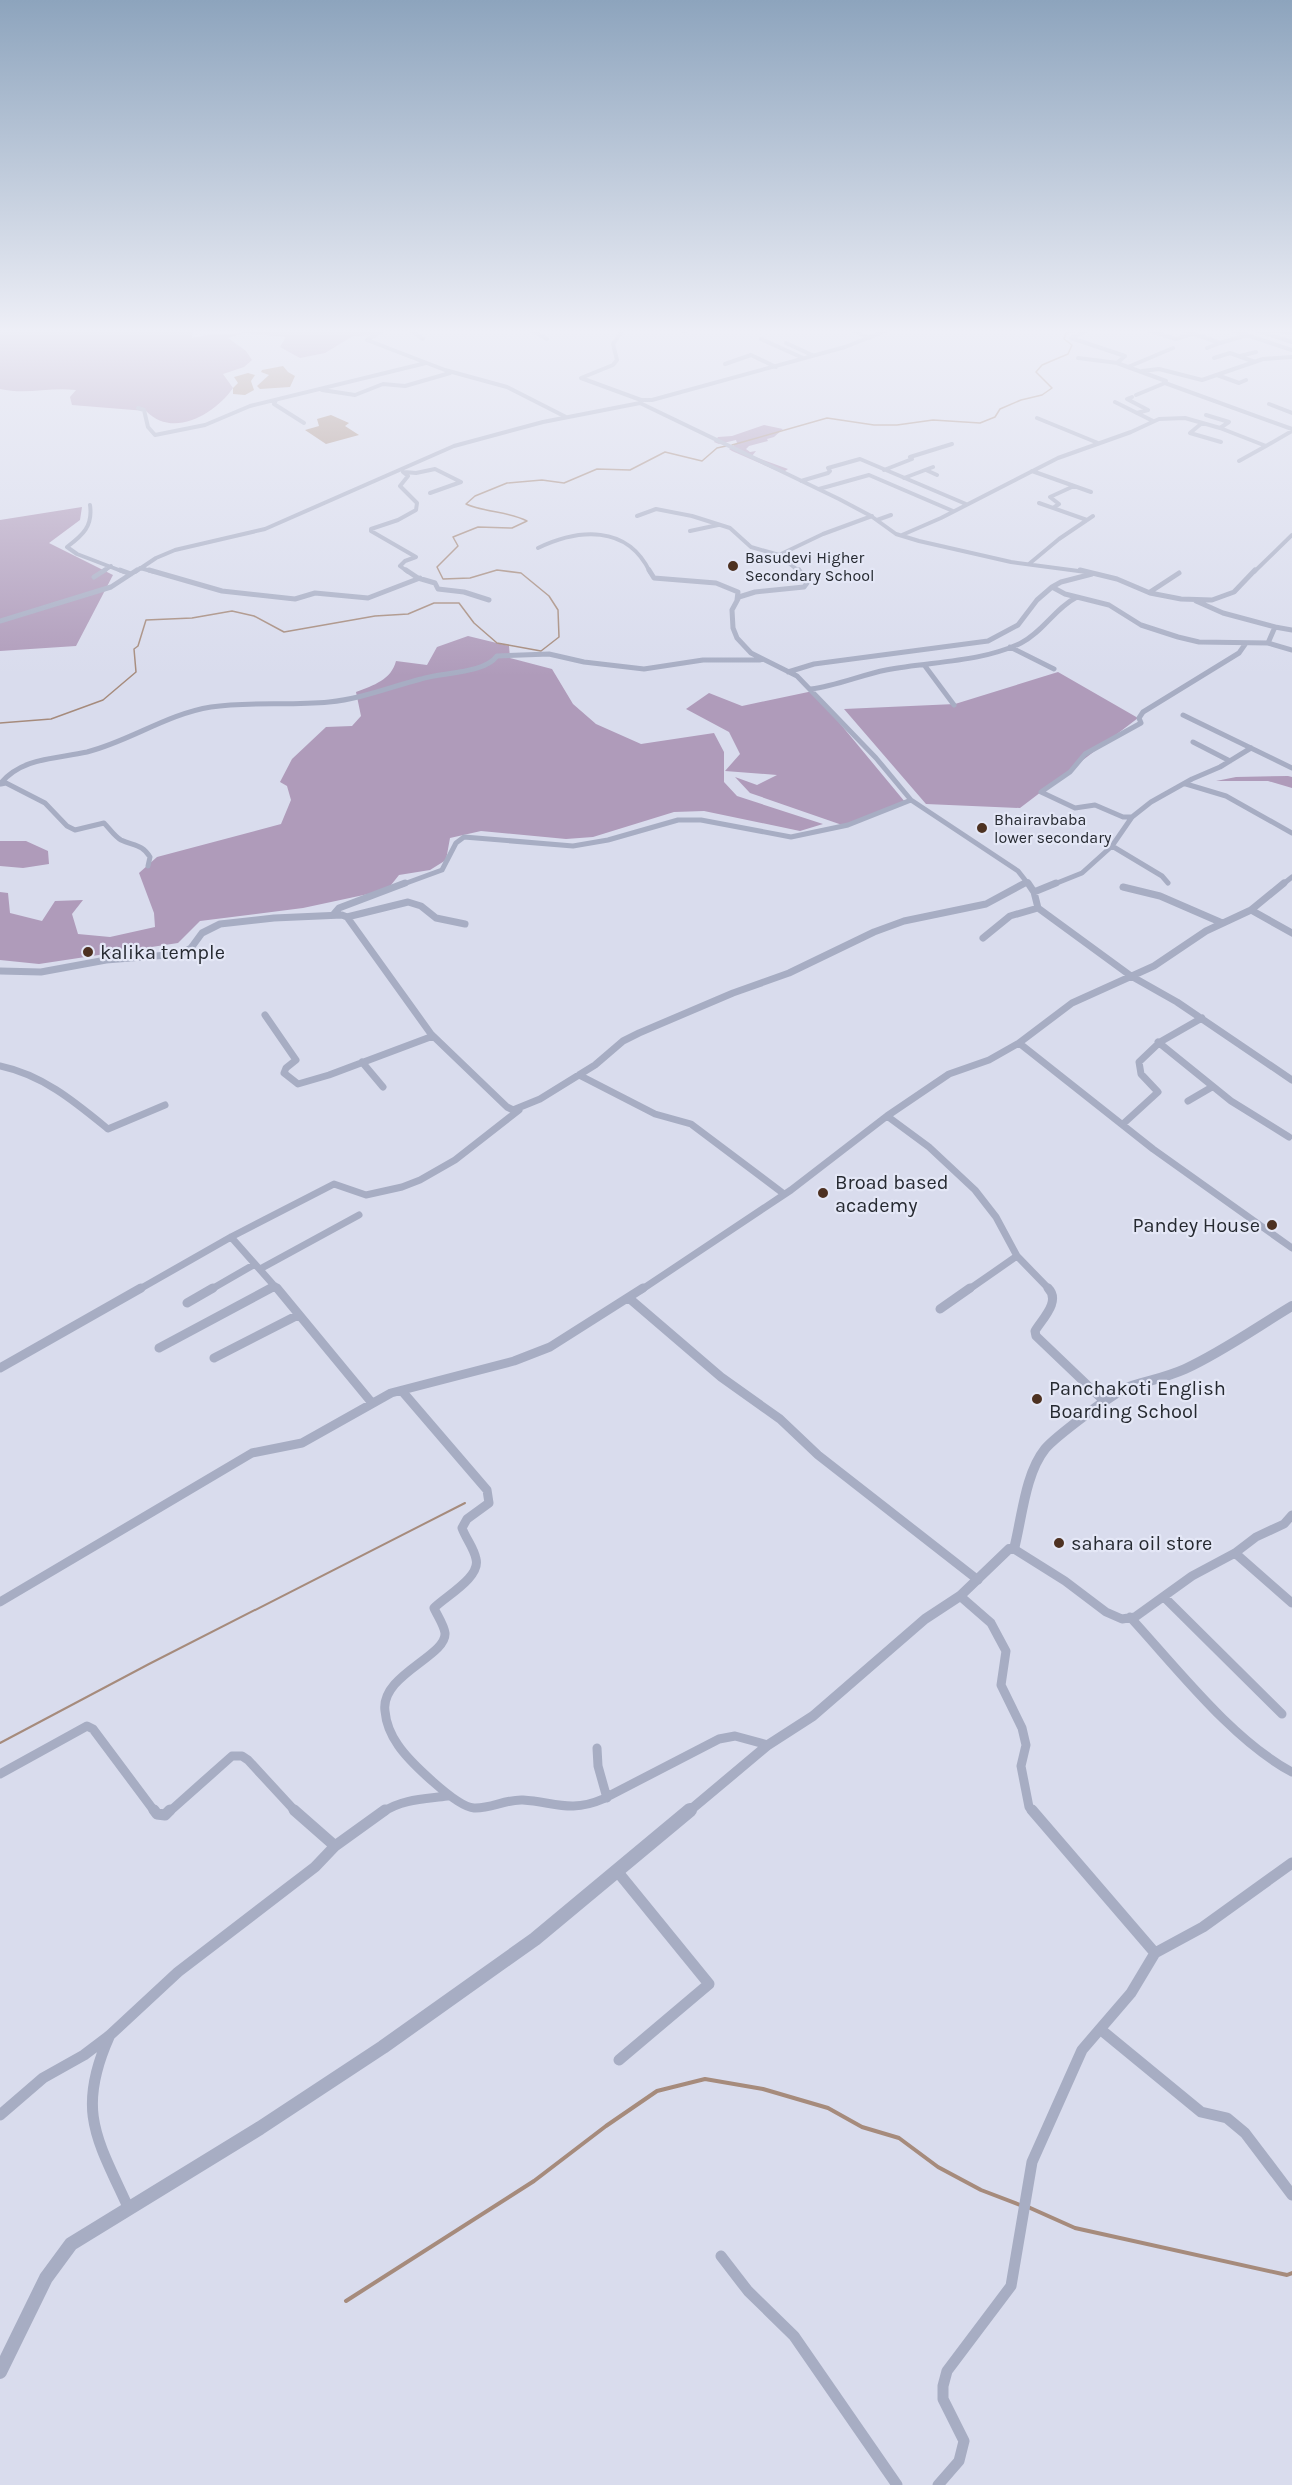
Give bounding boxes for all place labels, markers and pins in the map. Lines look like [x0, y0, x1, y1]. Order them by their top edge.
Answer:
place label: Basudevi Higher Secondary School [745, 548, 874, 585]
marker: Basudevi Higher Secondary School [726, 559, 740, 573]
place label: Bhairavbaba lower secondary [994, 810, 1112, 847]
marker: Bhairavbaba lower secondary [975, 821, 989, 835]
place label: kalika temple [100, 941, 225, 964]
marker: kalika temple [81, 945, 95, 959]
place label: Broad based academy [835, 1171, 949, 1217]
marker: Broad based academy [816, 1186, 830, 1200]
place label: Pandey House [1132, 1214, 1260, 1237]
marker: Pandey House [1265, 1218, 1279, 1232]
place label: Panchakoti English Boarding School [1049, 1377, 1226, 1423]
marker: Panchakoti English Boarding School [1030, 1392, 1044, 1406]
place label: sahara oil store [1071, 1532, 1212, 1555]
marker: sahara oil store [1052, 1536, 1066, 1550]

